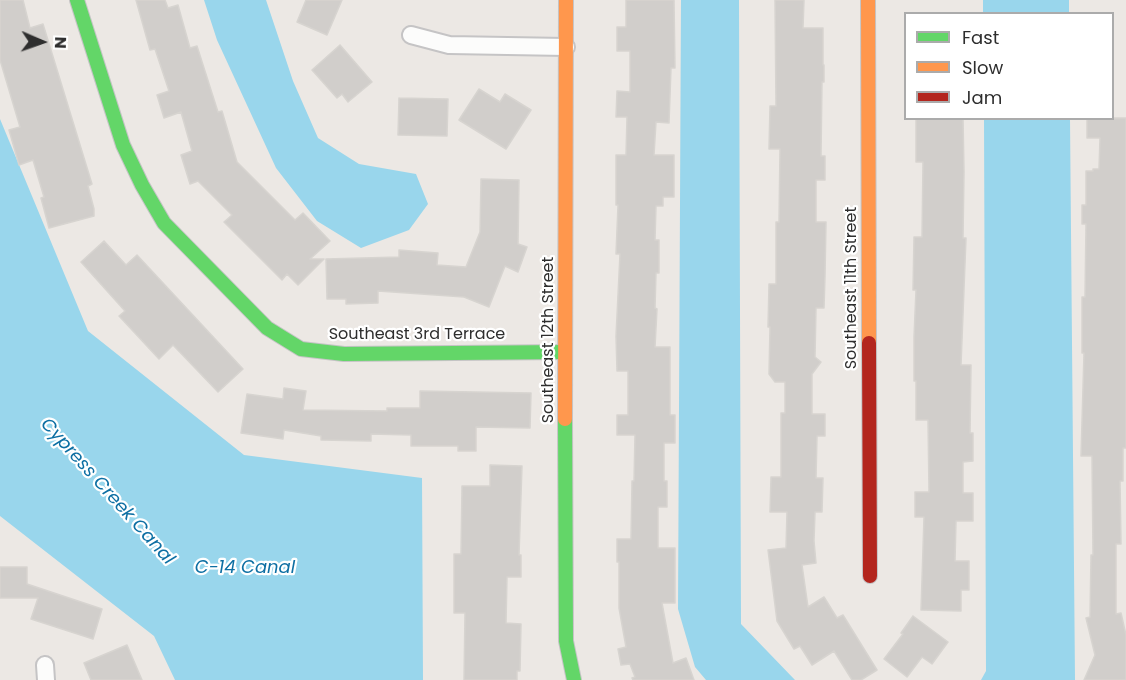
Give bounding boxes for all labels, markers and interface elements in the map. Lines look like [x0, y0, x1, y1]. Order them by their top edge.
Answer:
north arrow [12, 12, 72, 72]
legend [904, 12, 1114, 120]
text: Fast [962, 25, 999, 50]
text: N [49, 36, 72, 49]
text: Slow [962, 55, 1003, 80]
text: Jam [962, 85, 1002, 110]
street label: Southeast 11th Street [842, 207, 862, 369]
street label: Southeast 12th Street [539, 257, 559, 423]
street label: Southeast 3rd Terrace [329, 325, 505, 345]
water label: Cypress Creek Canal [35, 414, 179, 570]
water label: C-14 Canal [195, 557, 295, 579]

